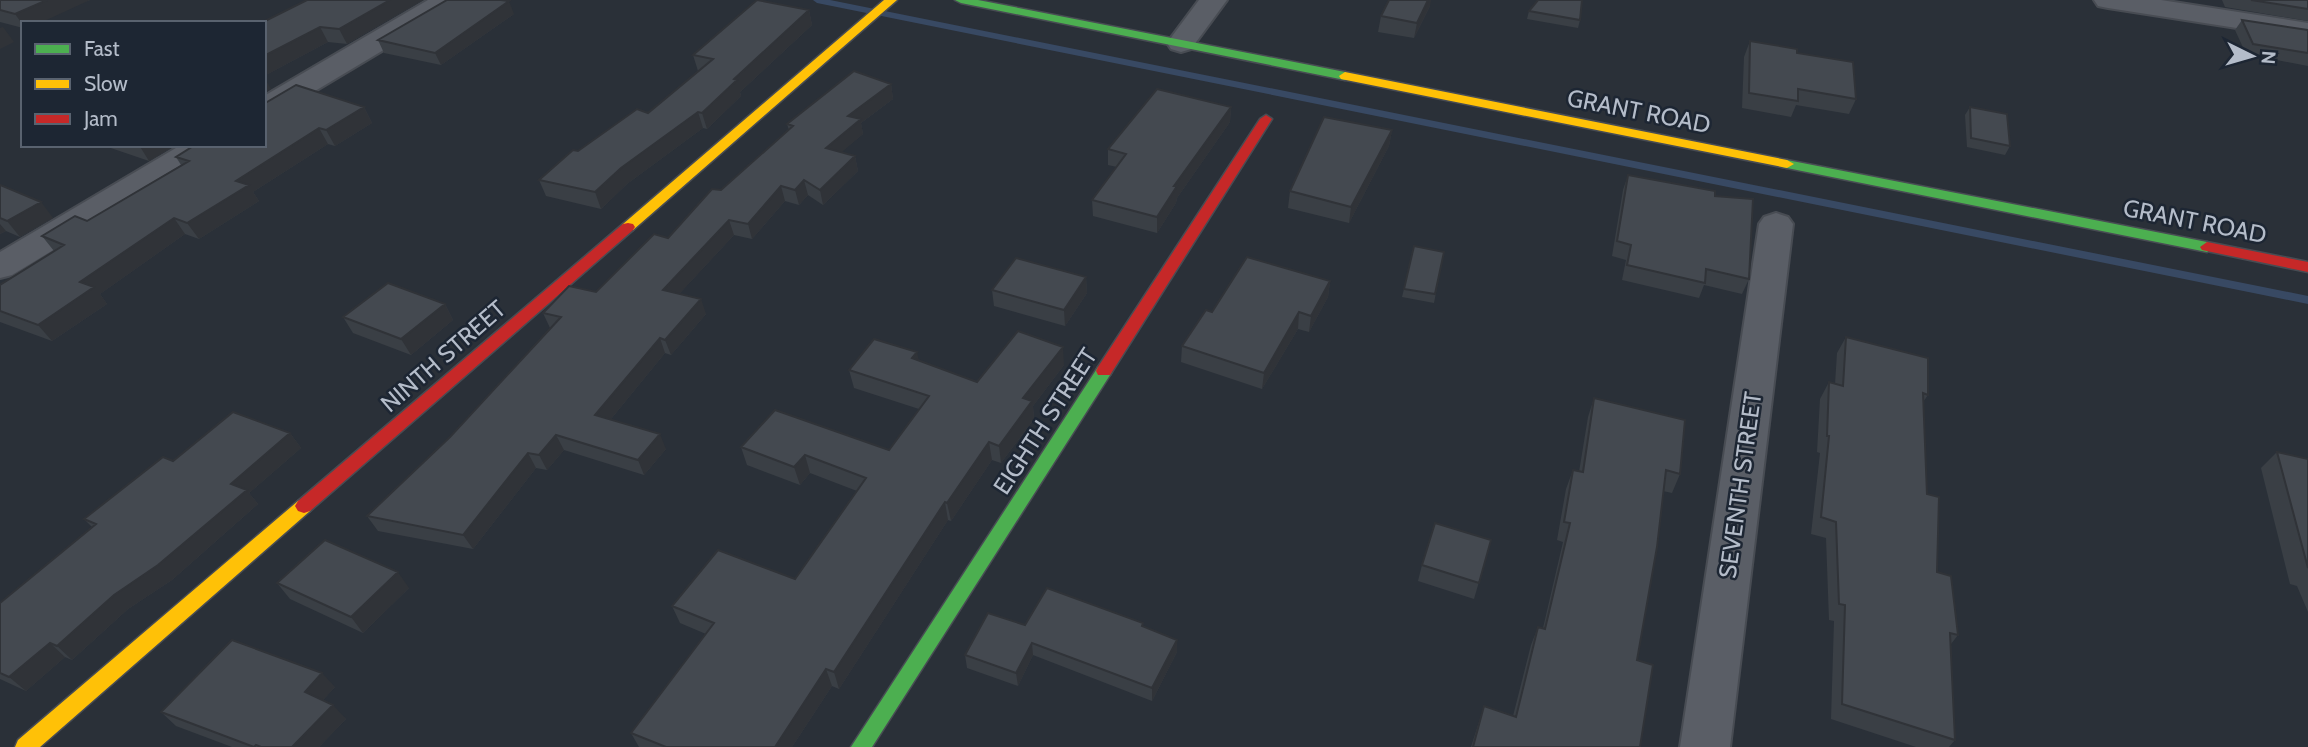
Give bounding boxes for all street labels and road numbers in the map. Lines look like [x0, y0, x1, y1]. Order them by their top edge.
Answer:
street label: GRANT ROAD [1565, 83, 1713, 139]
street label: GRANT ROAD [2121, 193, 2269, 249]
street label: NINTH STREET [375, 294, 511, 418]
street label: EIGHTH STREET [987, 342, 1103, 499]
street label: SEVENTH STREET [1713, 390, 1767, 580]

